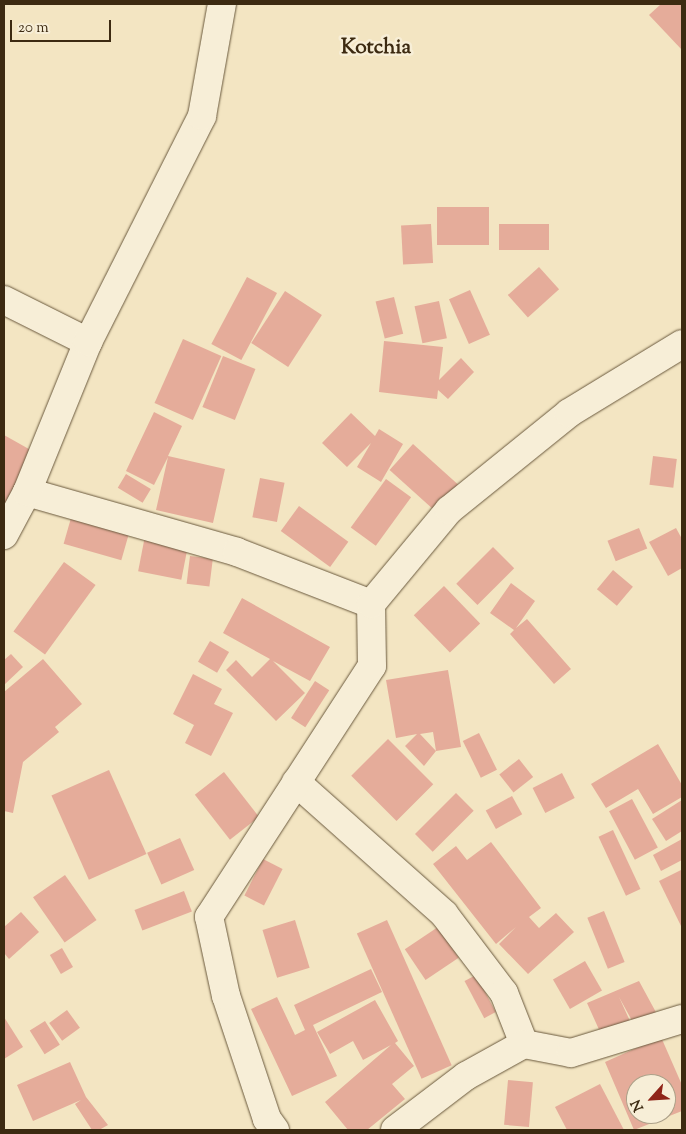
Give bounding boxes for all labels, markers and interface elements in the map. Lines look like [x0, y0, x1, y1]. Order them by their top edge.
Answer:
scale bar [12, 10, 114, 42]
text: 20 m [18, 18, 49, 39]
district label: Kotchia [341, 35, 411, 61]
north arrow [626, 1074, 676, 1124]
text: N [627, 1096, 650, 1115]

